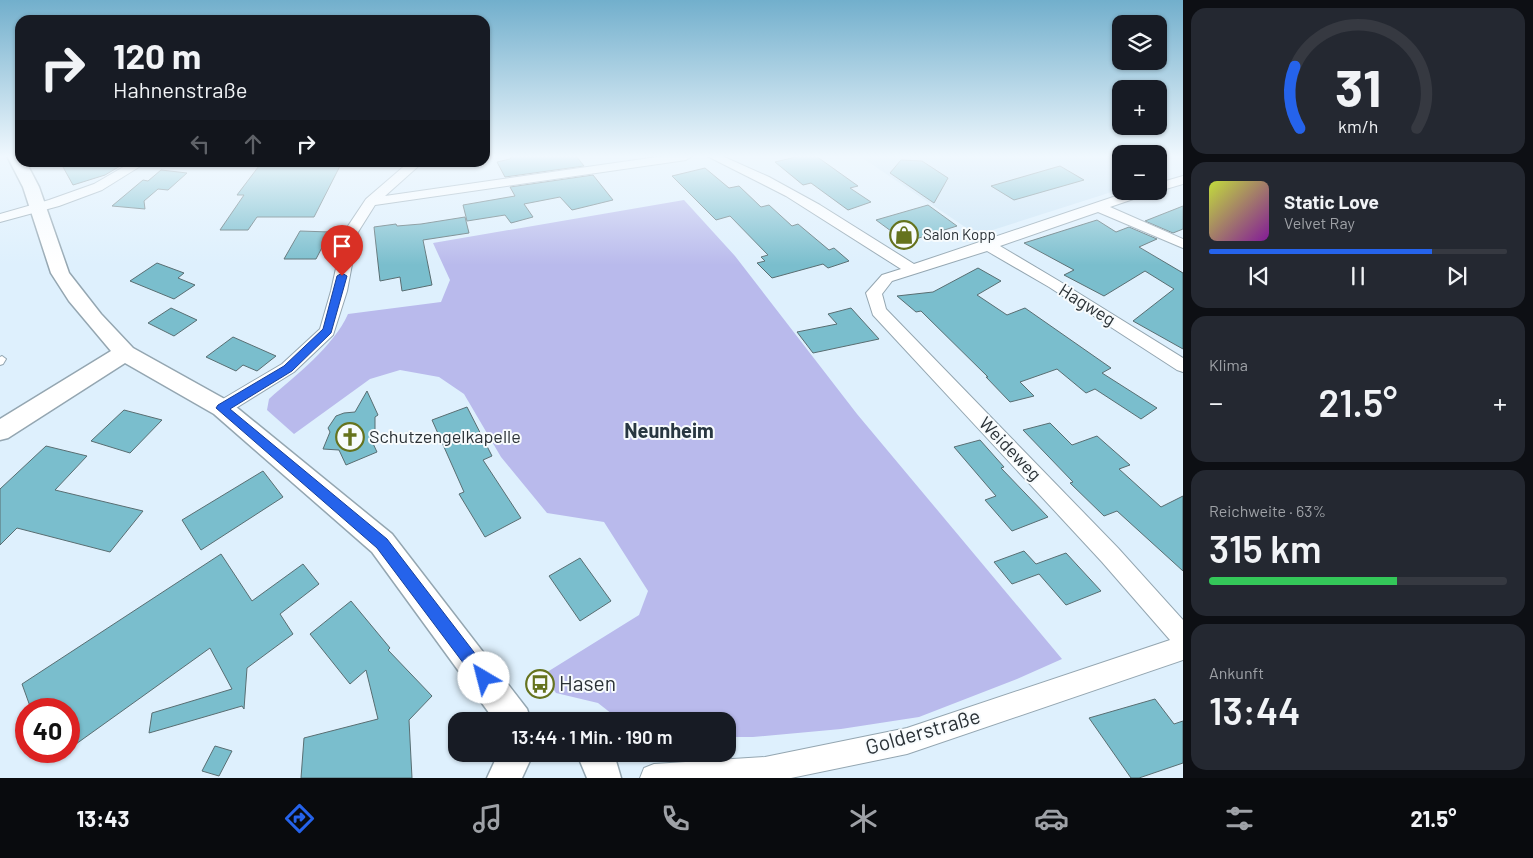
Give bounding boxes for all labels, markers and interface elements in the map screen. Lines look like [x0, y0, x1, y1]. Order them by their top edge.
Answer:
map controls [1112, 15, 1167, 200]
button: layers [1112, 15, 1167, 70]
text: 120 m [113, 34, 201, 76]
icon: right [30, 35, 95, 100]
text: 31 [1335, 55, 1381, 117]
text: Hahnenstraße [113, 76, 248, 102]
button: + [1112, 80, 1167, 135]
text: km/h [1338, 115, 1378, 137]
icon: left [186, 130, 214, 158]
icon: ahead [239, 130, 267, 158]
icon: right [292, 130, 320, 158]
button: − [1112, 145, 1167, 200]
text: Static Love [1284, 190, 1379, 213]
text: Velvet Ray [1284, 213, 1355, 232]
shop icon: Salon Kopp [889, 220, 919, 250]
pin [321, 225, 363, 276]
place label: Salon Kopp [923, 225, 996, 243]
icon: arrive [328, 232, 356, 260]
icon: previous [1245, 262, 1273, 290]
icon: pause [1344, 262, 1372, 290]
icon: next [1443, 262, 1471, 290]
street label: Hagweg [1055, 278, 1120, 330]
text: Klima [1209, 355, 1248, 374]
text: 21.5° [1319, 379, 1397, 425]
text: − [1209, 385, 1223, 419]
text: + [1493, 385, 1507, 419]
street label: Weideweg [975, 412, 1046, 485]
district label: Neunheim [624, 418, 714, 442]
church icon: Schutzengelkapelle [335, 422, 365, 452]
place label: Schutzengelkapelle [369, 425, 521, 447]
text: Reichweite · 63% [1209, 501, 1326, 520]
text: 315 km [1209, 525, 1322, 571]
position arrow [457, 651, 509, 703]
text: Ankunft [1209, 663, 1264, 682]
bus stop icon: Hasen [525, 669, 555, 699]
place label: Hasen [559, 670, 616, 695]
text: 13:44 [1209, 687, 1301, 733]
speed limit sign: 40 [15, 698, 80, 763]
street label: Golderstraße [862, 702, 983, 759]
text: 13:44 · 1 Min. · 190 m [512, 725, 672, 748]
icon: directions [282, 801, 317, 836]
icon: music [470, 801, 505, 836]
icon: phone [658, 801, 693, 836]
icon: climate [846, 801, 881, 836]
icon: car [1034, 801, 1069, 836]
icon: filters [1222, 801, 1257, 836]
text: 13:43 [77, 805, 129, 831]
text: 21.5° [1410, 805, 1456, 831]

